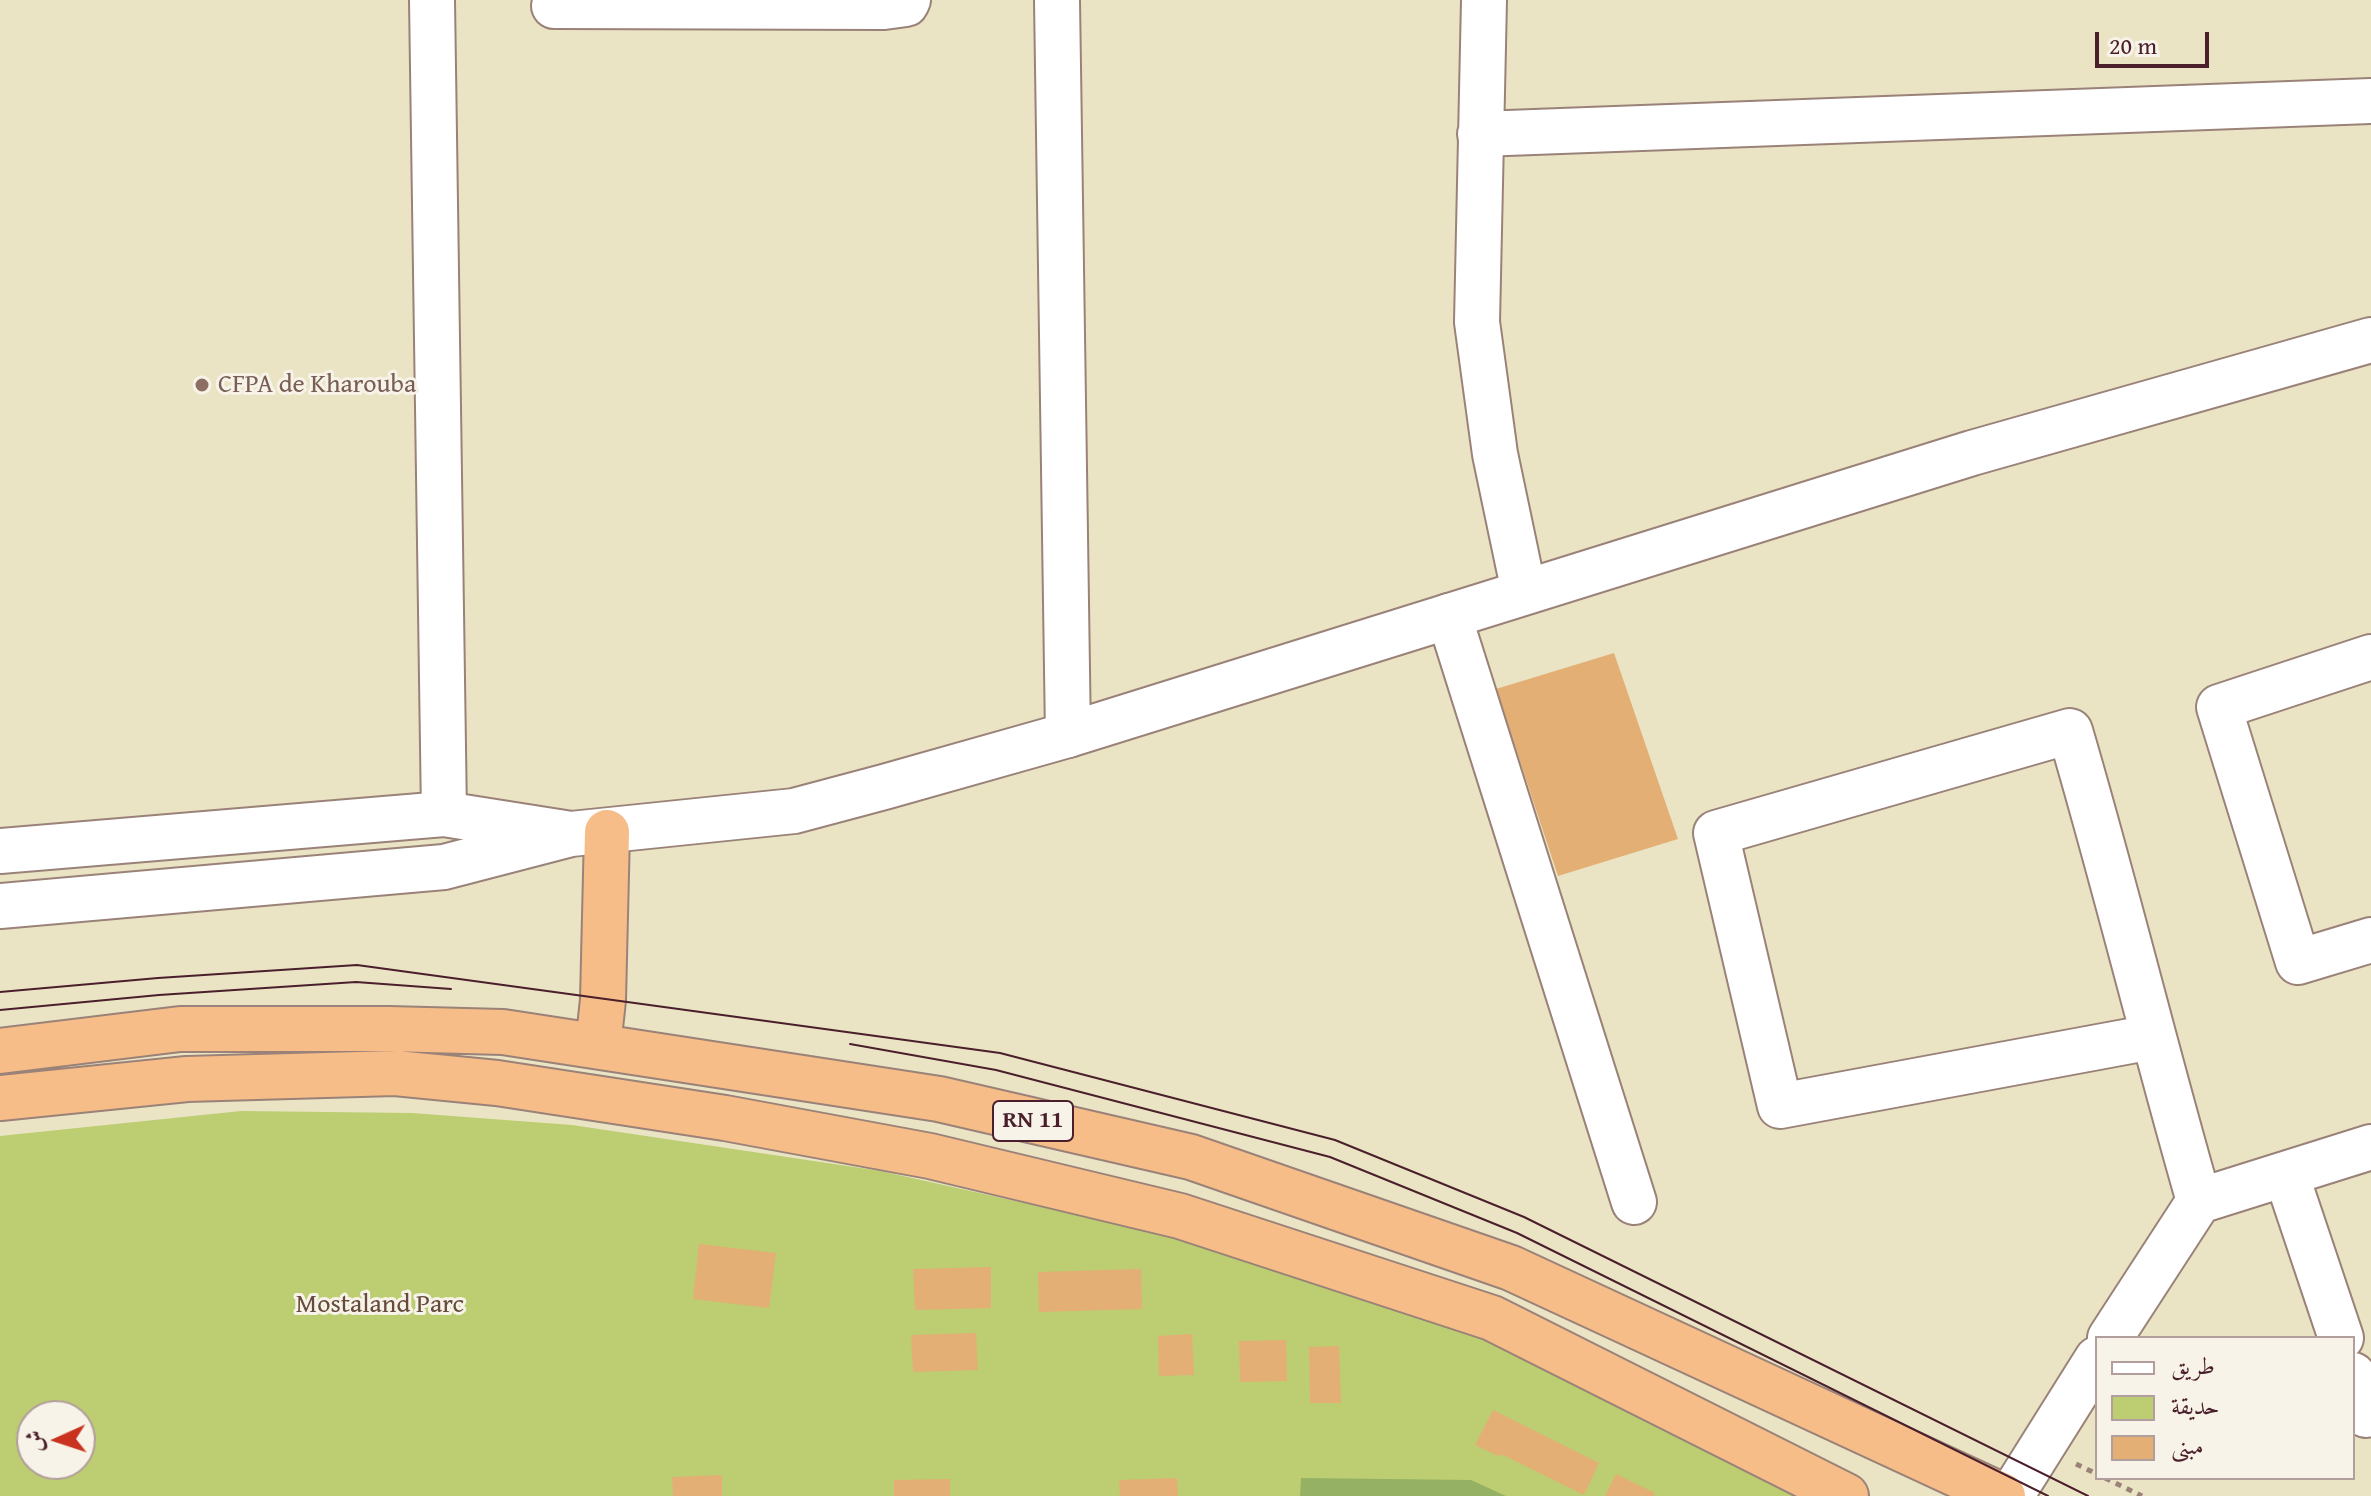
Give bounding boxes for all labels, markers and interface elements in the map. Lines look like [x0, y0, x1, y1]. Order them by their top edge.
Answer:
scale bar [2099, 16, 2213, 66]
text: 20 m [2109, 28, 2157, 63]
place label: CFPA de Kharouba [218, 369, 416, 401]
marker: CFPA de Kharouba [193, 376, 211, 394]
road number: RN 11 [993, 1101, 1073, 1141]
park label: Mostaland Parc [296, 1289, 464, 1321]
legend [2095, 1336, 2355, 1480]
text: طريق [2171, 1348, 2215, 1383]
text: حديقة [2171, 1388, 2220, 1423]
north arrow [16, 1400, 96, 1480]
text: مبنى [2171, 1428, 2204, 1463]
text: ش [17, 1429, 51, 1453]

